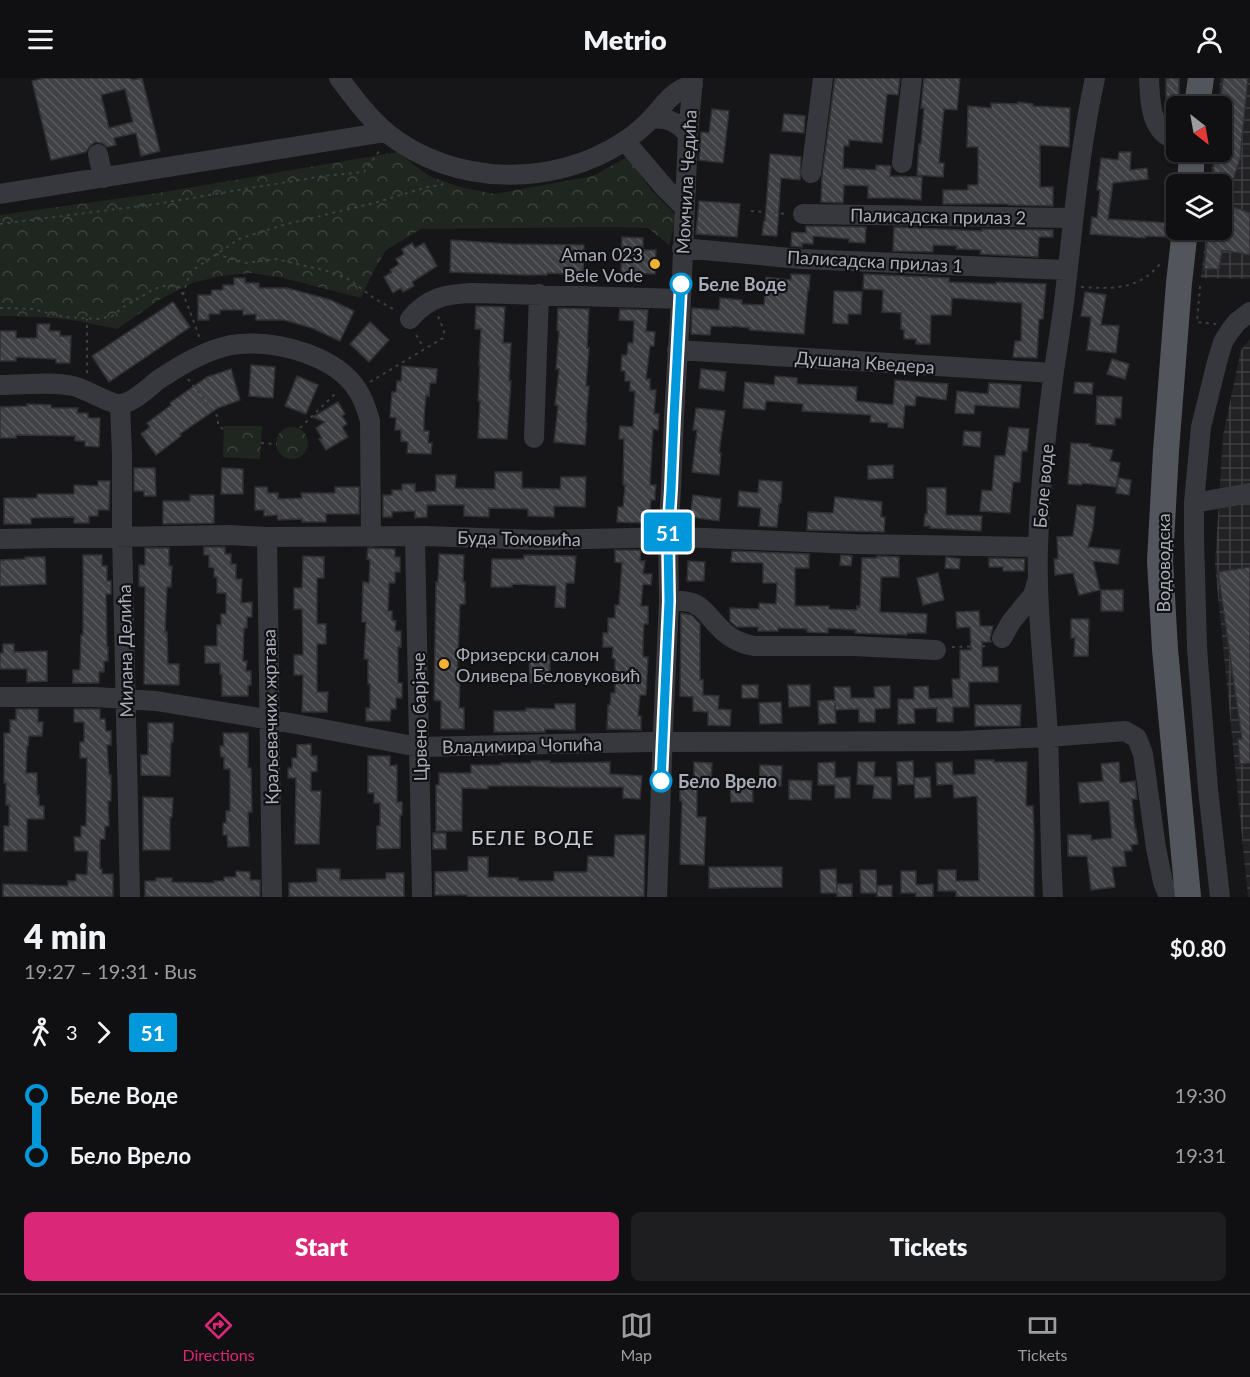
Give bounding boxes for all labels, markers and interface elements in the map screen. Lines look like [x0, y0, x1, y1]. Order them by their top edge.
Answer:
icon: menu [24, 23, 57, 56]
text: Metrio [583, 23, 667, 56]
icon: person [1193, 23, 1226, 56]
north arrow [1166, 96, 1232, 162]
map controls [1166, 96, 1232, 240]
street label: Момчила Чедића [671, 109, 701, 255]
button: layers [1166, 174, 1232, 240]
street label: Палисадска прилаз 2 [850, 203, 1026, 229]
place label: Aman 023 Bele Vode [561, 243, 643, 286]
street label: Палисадска прилаз 1 [787, 245, 963, 277]
marker: Aman 023 Bele Vode [648, 257, 662, 271]
marker: Беле Воде [670, 273, 692, 295]
place label: Беле Воде [698, 273, 787, 295]
street label: Душана Кведера [794, 346, 936, 378]
street label: Беле воде [1028, 443, 1058, 529]
line badge: 51 [641, 512, 695, 552]
street label: Водоводска [1152, 513, 1174, 613]
text: 51 [656, 520, 680, 545]
street label: Буда Томовића [457, 526, 581, 550]
street label: Милана Делића [113, 584, 137, 718]
street label: Краљевачких жртава [257, 629, 283, 805]
place label: Фризерски салон Оливера Беловуковић [456, 643, 640, 686]
street label: Црвено барјаче [407, 652, 431, 782]
marker: Фризерски салон Оливера Беловуковић [437, 657, 451, 671]
street label: Владимира Чопића [442, 733, 602, 757]
marker: Бело Врело [650, 770, 672, 792]
place label: Бело Врело [678, 770, 777, 792]
district label: БЕЛЕ ВОДЕ [471, 825, 595, 849]
text: 4 min [24, 916, 106, 956]
text: $0.80 [1170, 935, 1226, 962]
text: 19:27 – 19:31 · Bus [24, 959, 197, 983]
icon: walk [24, 1016, 57, 1049]
icon: forward [87, 1016, 120, 1049]
text: 3 [66, 1020, 78, 1044]
text: 51 [141, 1020, 165, 1045]
text: Беле Воде [70, 1082, 178, 1109]
text: 19:30 [1175, 1083, 1226, 1107]
text: Бело Врело [70, 1142, 191, 1169]
text: 19:31 [1175, 1143, 1226, 1167]
button: Start [24, 1212, 619, 1281]
button: Tickets [631, 1212, 1226, 1281]
tab: Directions [183, 1309, 255, 1364]
tab: Map [620, 1309, 653, 1364]
tab: Tickets [1018, 1309, 1067, 1364]

